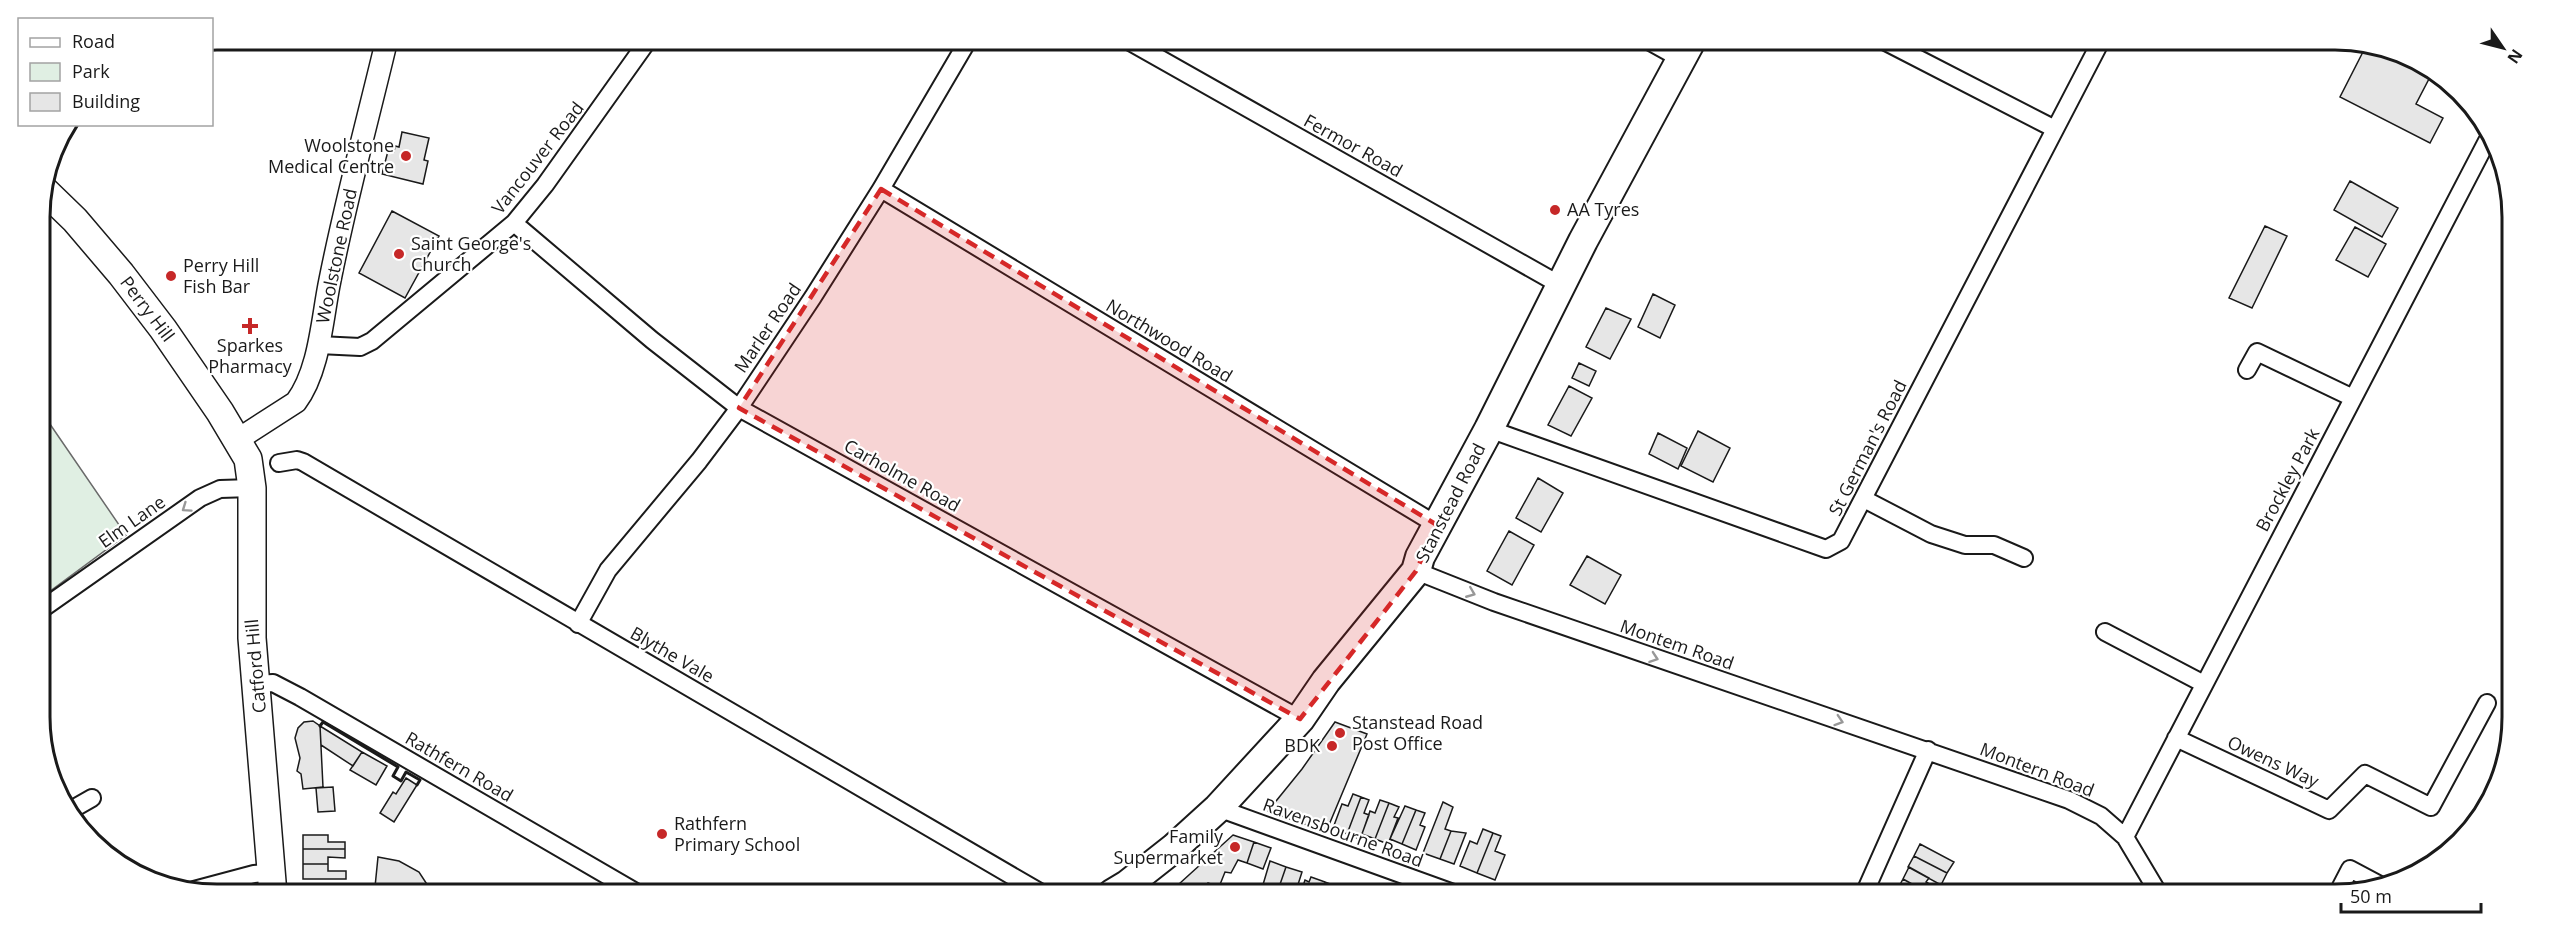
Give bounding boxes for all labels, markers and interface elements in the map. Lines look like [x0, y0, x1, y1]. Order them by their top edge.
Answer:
legend [18, 18, 213, 126]
north arrow [2473, 18, 2533, 78]
text: Road [72, 29, 115, 53]
text: N [2503, 45, 2528, 68]
text: Park [72, 59, 110, 83]
text: Building [72, 89, 140, 113]
street label: Vancouver Road [486, 96, 589, 218]
street label: Fermor Road [1300, 108, 1407, 182]
place label: Woolstone Medical Centre [268, 133, 394, 178]
marker: Woolstone Medical Centre [399, 149, 413, 163]
street label: Woolstone Road [310, 186, 362, 325]
place label: AA Tyres [1567, 197, 1639, 221]
marker: AA Tyres [1548, 203, 1562, 217]
place label: Saint George's Church [411, 231, 531, 276]
marker: Saint George's Church [392, 247, 406, 261]
place label: Perry Hill Fish Bar [183, 253, 259, 298]
marker: Perry Hill Fish Bar [164, 269, 178, 283]
street label: Perry Hill [115, 271, 180, 346]
street label: Marler Road [728, 278, 806, 377]
street label: Northwood Road [1102, 293, 1237, 387]
marker: Sparkes Pharmacy [243, 319, 257, 333]
place label: Sparkes Pharmacy [208, 333, 293, 378]
street label: St German's Road [1823, 376, 1912, 520]
street label: Brockley Park [2250, 423, 2325, 535]
street label: Carholme Road [840, 433, 965, 517]
street label: Stanstead Road [1410, 439, 1491, 566]
street label: Elm Lane [93, 489, 170, 553]
one-way arrow [182, 501, 193, 512]
one-way arrow [1464, 586, 1475, 598]
street label: Montem Road [1617, 613, 1737, 675]
street label: Catford Hill [239, 618, 271, 714]
street label: Blythe Vale [626, 621, 719, 688]
one-way arrow [1649, 650, 1659, 663]
place label: Stanstead Road Post Office [1352, 710, 1483, 755]
one-way arrow [1833, 713, 1844, 726]
street label: Rathfern Road [401, 726, 518, 807]
marker: Stanstead Road Post Office [1333, 726, 1347, 740]
street label: Owens Way [2224, 730, 2324, 793]
place label: BDK [1284, 733, 1321, 757]
street label: Montern Road [1977, 736, 2098, 802]
marker: BDK [1325, 739, 1339, 753]
street label: Ravensbourne Road [1260, 792, 1427, 872]
place label: Rathfern Primary School [674, 811, 800, 856]
place label: Family Supermarket [1114, 824, 1224, 869]
marker: Rathfern Primary School [655, 827, 669, 841]
marker: Family Supermarket [1228, 840, 1242, 854]
scale bar [2341, 876, 2480, 914]
text: 50 m [2350, 884, 2392, 908]

